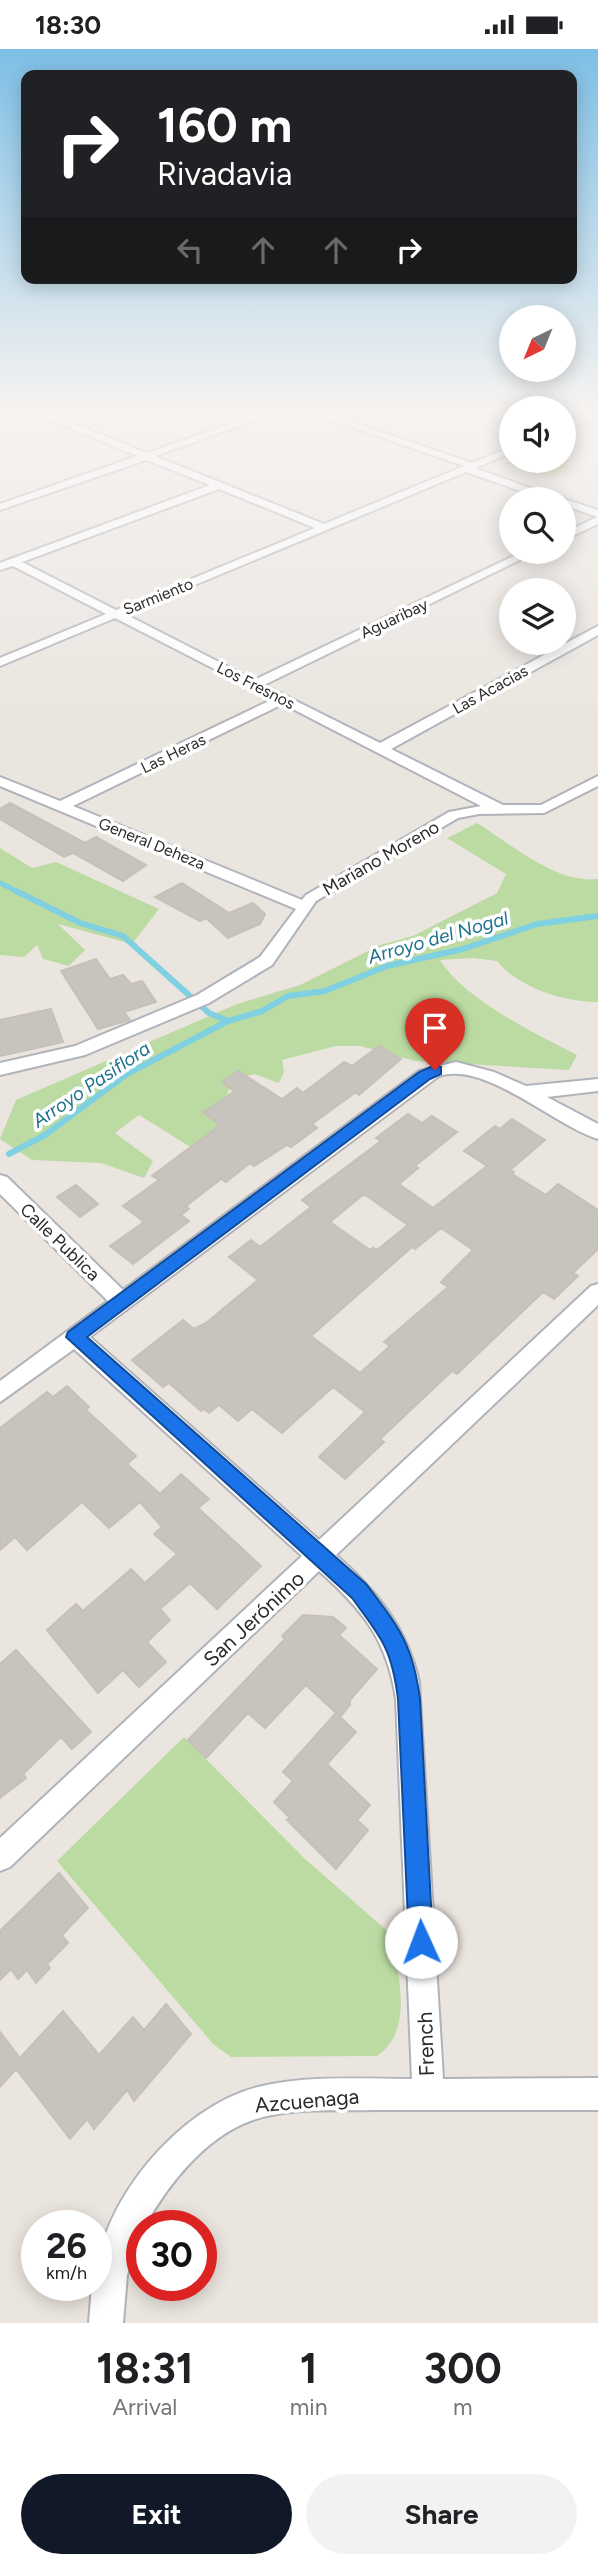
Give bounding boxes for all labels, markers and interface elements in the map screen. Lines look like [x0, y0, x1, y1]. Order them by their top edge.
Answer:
text: 18:30 [35, 9, 101, 41]
text: 160 m [157, 95, 292, 154]
icon: right [42, 98, 133, 189]
text: Rivadavia [157, 155, 292, 193]
icon: left [171, 231, 209, 269]
icon: ahead [244, 231, 282, 269]
icon: ahead [317, 231, 355, 269]
icon: right [390, 231, 428, 269]
north arrow [499, 305, 576, 381]
map controls [499, 305, 576, 655]
button: sound [499, 396, 576, 473]
button: search [499, 487, 576, 564]
street label: Sarmiento [120, 574, 196, 619]
button: layers [499, 578, 576, 655]
street label: Aguaribay [357, 594, 431, 642]
street label: Los Fresnos [214, 658, 298, 713]
street label: Las Acacias [449, 661, 531, 718]
street label: Las Heras [138, 730, 209, 777]
street label: General Deheza [96, 813, 208, 873]
street label: Mariano Moreno [319, 816, 443, 900]
water label: Arroyo del Nogal [364, 906, 512, 969]
pin [405, 998, 465, 1070]
icon: arrive [416, 1009, 454, 1047]
water label: Arroyo Pasiflora [27, 1036, 155, 1133]
street label: Calle Publica [16, 1199, 104, 1285]
street label: San Jerónimo [198, 1566, 309, 1672]
position arrow [384, 1905, 458, 1979]
street label: French [412, 2011, 439, 2077]
street label: Azcuenaga [254, 2083, 360, 2118]
speed limit sign: 30 [126, 2210, 217, 2301]
text: 26 [46, 2225, 87, 2267]
text: km/h [46, 2262, 87, 2284]
text: 18:31 [96, 2343, 193, 2394]
text: 1 [300, 2343, 318, 2394]
text: 300 [424, 2343, 502, 2394]
text: Arrival [112, 2393, 177, 2421]
text: min [290, 2393, 328, 2421]
text: m [453, 2393, 473, 2421]
button: Exit [21, 2474, 292, 2554]
button: Share [306, 2474, 577, 2554]

